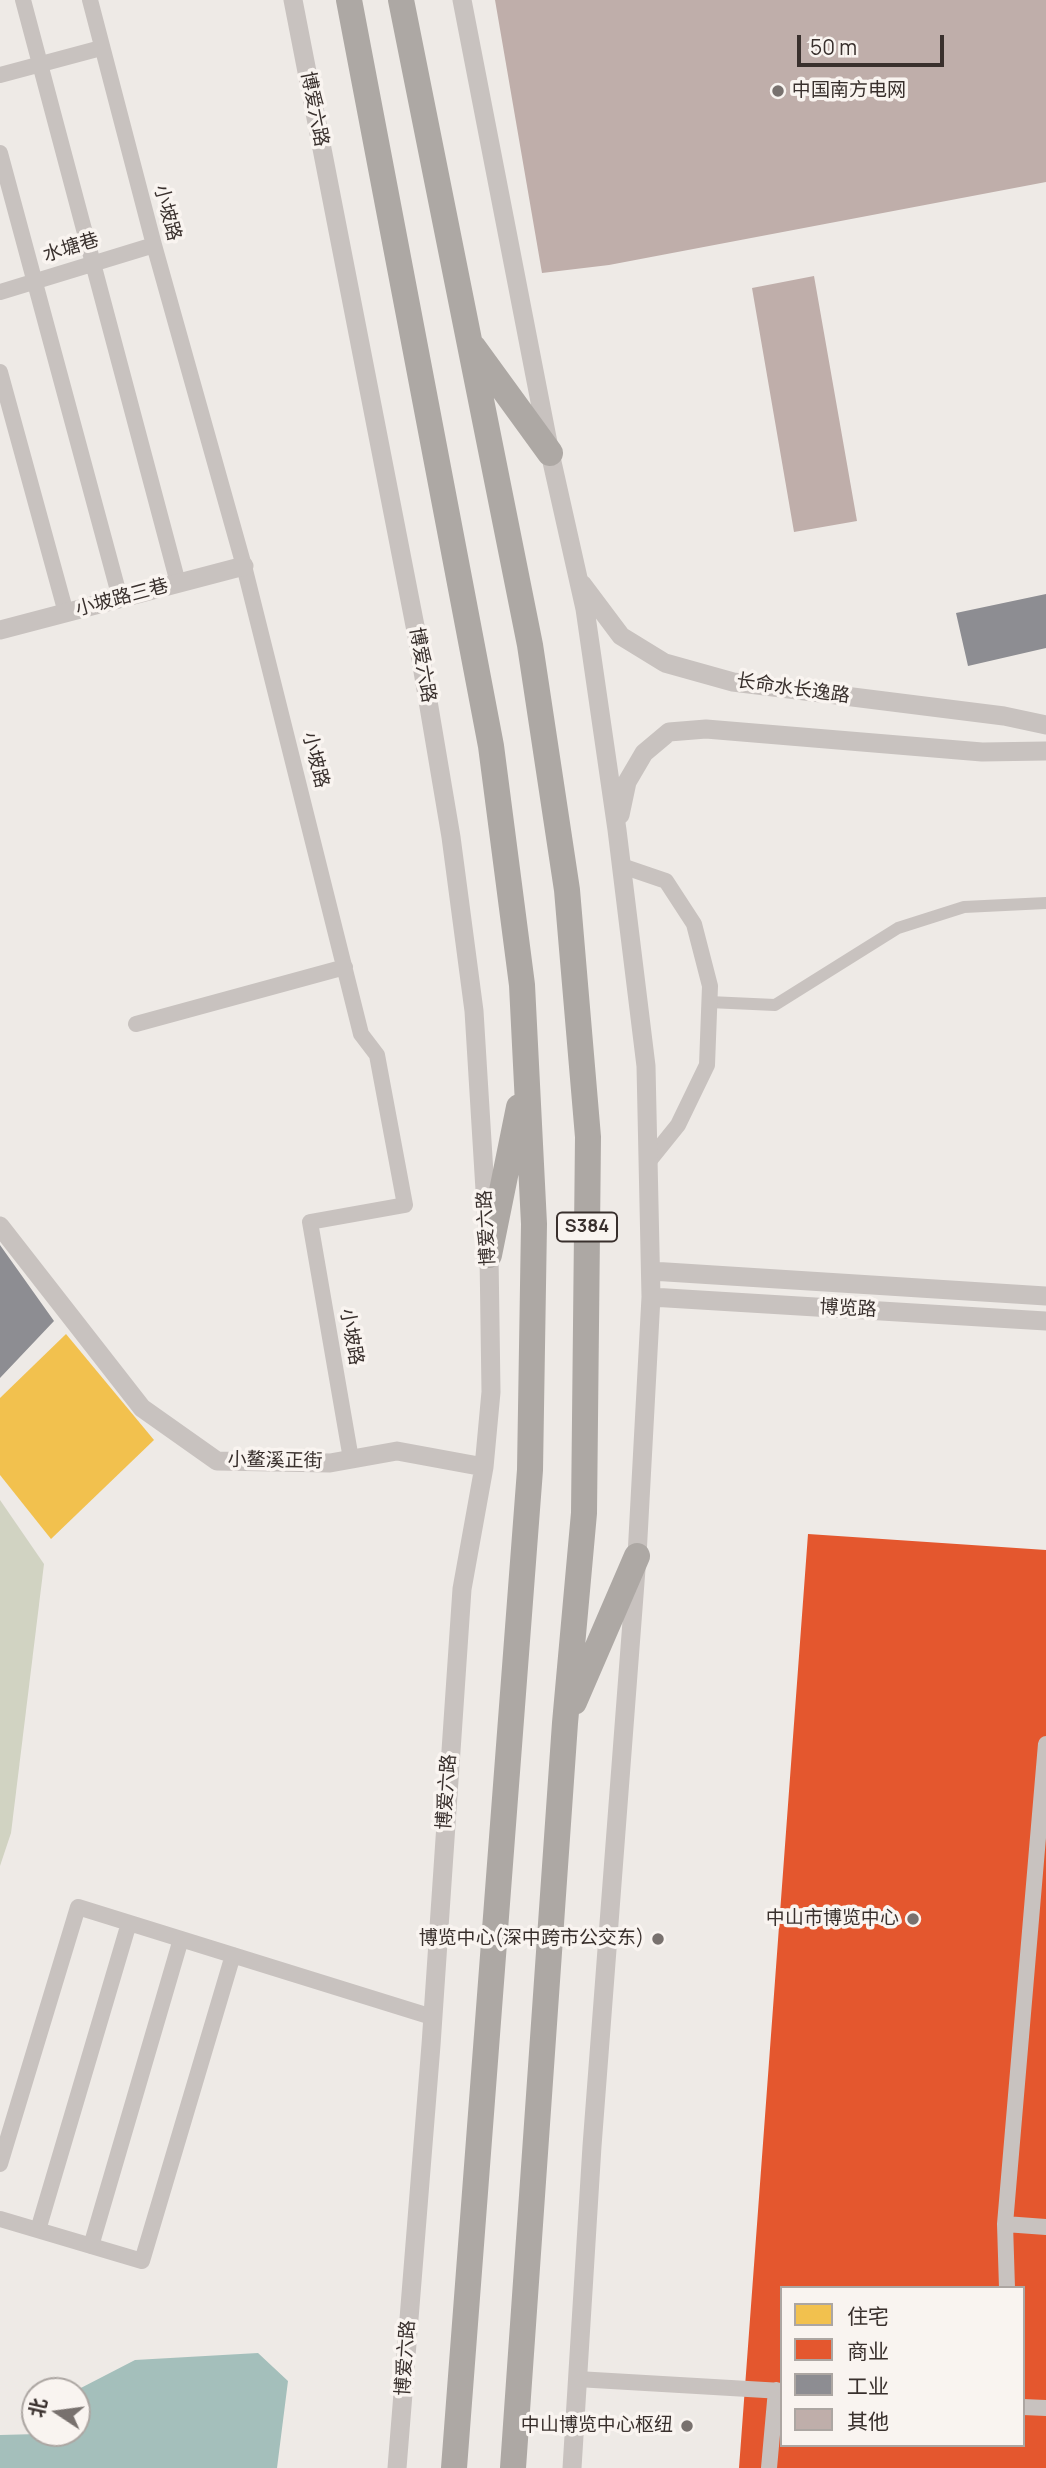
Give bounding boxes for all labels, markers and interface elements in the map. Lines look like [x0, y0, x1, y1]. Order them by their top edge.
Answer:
scale bar [801, 21, 948, 65]
text: 50 m [810, 33, 857, 61]
street label: 博爱六路 [296, 70, 332, 148]
place label: 中国南方电网 [792, 80, 906, 102]
marker: 中国南方电网 [770, 83, 786, 99]
street label: 小坡路 [149, 183, 185, 243]
street label: 水塘巷 [40, 229, 102, 267]
street label: 小坡路三巷 [73, 575, 171, 621]
street label: 博爱六路 [404, 626, 440, 704]
street label: 长命水长逸路 [735, 670, 851, 708]
street label: 小坡路 [297, 730, 333, 790]
street label: 博爱六路 [474, 1189, 500, 1267]
road number: S384 [557, 1212, 617, 1242]
street label: 博览路 [819, 1296, 877, 1322]
street label: 小坡路 [335, 1307, 367, 1367]
street label: 小鳌溪正街 [227, 1449, 323, 1473]
street label: 博爱六路 [433, 1753, 461, 1831]
place label: 中山市博览中心 [766, 1908, 899, 1930]
marker: 中山市博览中心 [905, 1911, 921, 1927]
place label: 博览中心(深中跨市公交东) [419, 1928, 644, 1950]
marker: 博览中心(深中跨市公交东) [650, 1931, 666, 1947]
legend [780, 2286, 1025, 2447]
text: 住宅 [847, 2302, 889, 2330]
street label: 博爱六路 [392, 2319, 420, 2397]
text: 商业 [847, 2337, 889, 2365]
text: 工业 [847, 2372, 889, 2400]
north arrow [21, 2377, 91, 2447]
text: 北 [23, 2396, 52, 2420]
text: 其他 [847, 2407, 889, 2435]
place label: 中山博览中心枢纽 [521, 2415, 673, 2437]
marker: 中山博览中心枢纽 [679, 2418, 695, 2434]

